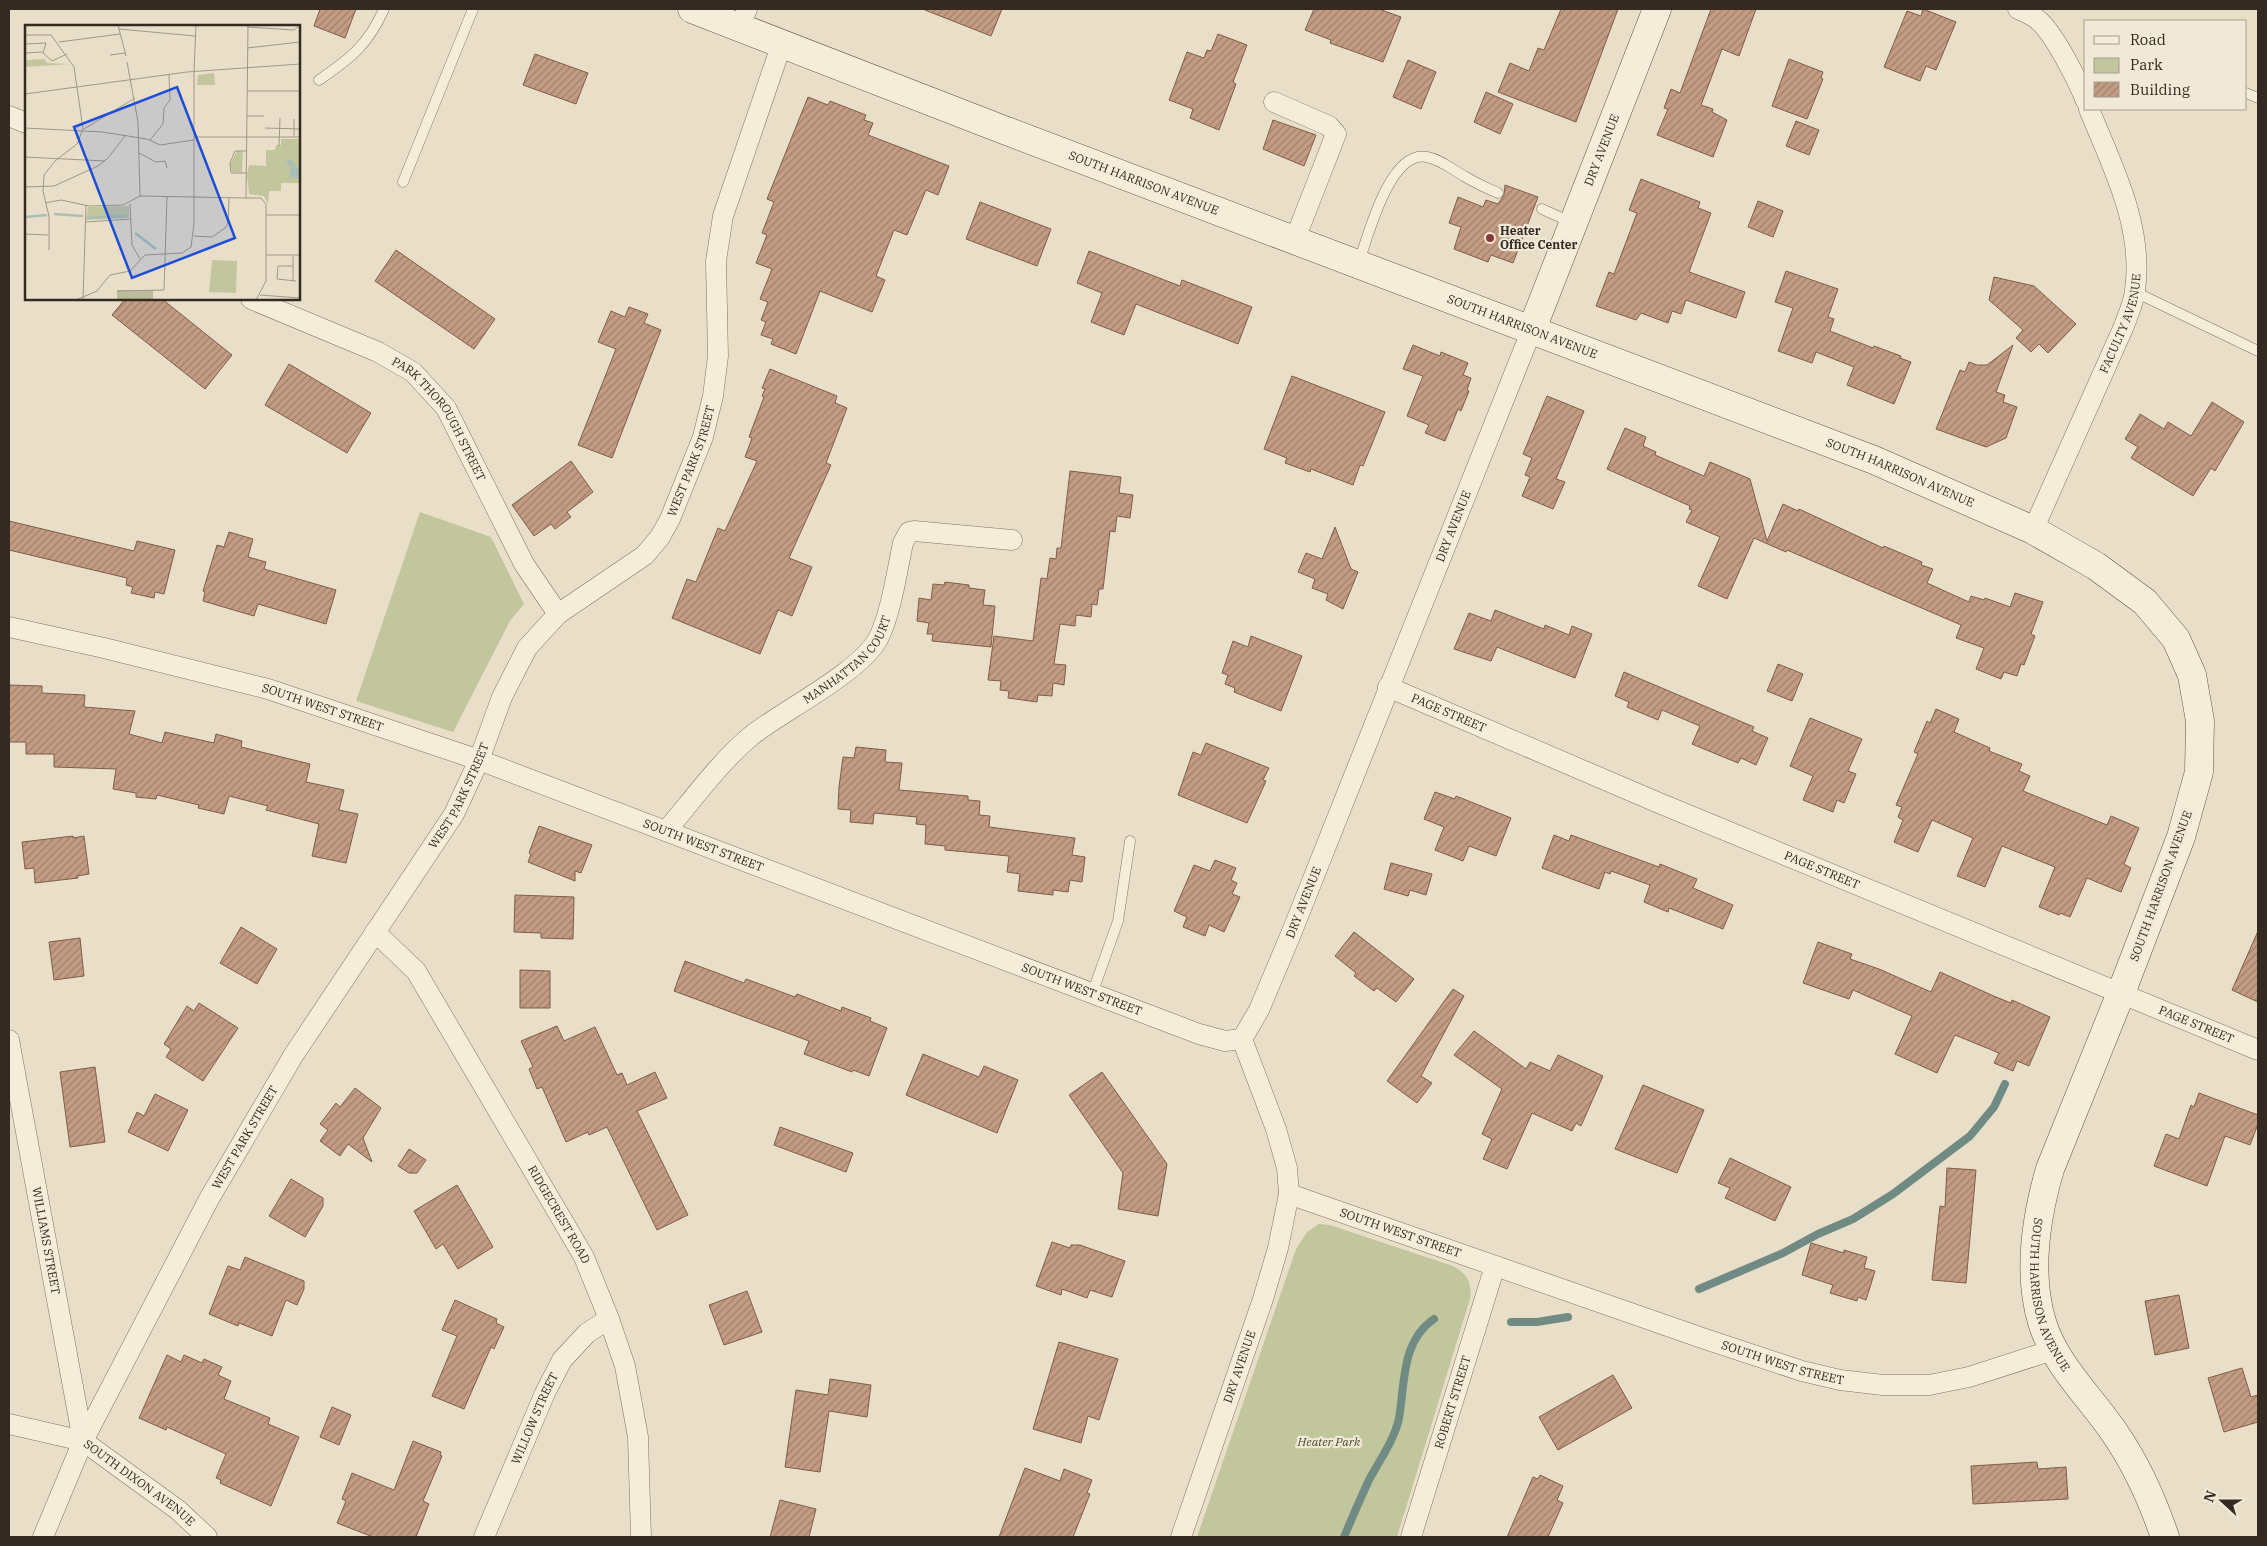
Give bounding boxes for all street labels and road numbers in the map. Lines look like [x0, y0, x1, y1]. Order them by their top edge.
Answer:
street label: DRY AVENUE [1581, 112, 1622, 188]
street label: SOUTH HARRISON AVENUE [1067, 147, 1221, 218]
street label: FACULTY AVENUE [2096, 273, 2143, 375]
street label: SOUTH HARRISON AVENUE [1445, 291, 1600, 361]
street label: PARK THOROUGH STREET [389, 353, 489, 483]
street label: WEST PARK STREET [664, 404, 717, 519]
street label: SOUTH HARRISON AVENUE [1824, 434, 1977, 510]
street label: DRY AVENUE [1432, 488, 1474, 564]
street label: MANHATTAN COURT [800, 613, 894, 706]
street label: SOUTH WEST STREET [260, 680, 386, 734]
street label: PAGE STREET [1409, 690, 1489, 735]
street label: WEST PARK STREET [425, 740, 492, 851]
street label: SOUTH HARRISON AVENUE [2126, 808, 2195, 963]
street label: SOUTH WEST STREET [641, 815, 766, 875]
street label: PAGE STREET [1782, 848, 1862, 892]
street label: DRY AVENUE [1282, 864, 1324, 940]
street label: SOUTH WEST STREET [1020, 959, 1144, 1019]
street label: PAGE STREET [2157, 1002, 2237, 1046]
street label: WEST PARK STREET [208, 1083, 281, 1192]
street label: RIDGECREST ROAD [525, 1162, 594, 1266]
street label: WILLIAMS STREET [29, 1186, 64, 1296]
street label: SOUTH WEST STREET [1338, 1204, 1463, 1260]
street label: SOUTH HARRISON AVENUE [2027, 1217, 2074, 1374]
street label: DRY AVENUE [1220, 1328, 1259, 1405]
street label: SOUTH WEST STREET [1720, 1337, 1845, 1387]
street label: ROBERT STREET [1431, 1354, 1474, 1451]
street label: WILLOW STREET [508, 1370, 561, 1466]
street label: SOUTH DIXON AVENUE [81, 1436, 198, 1529]

